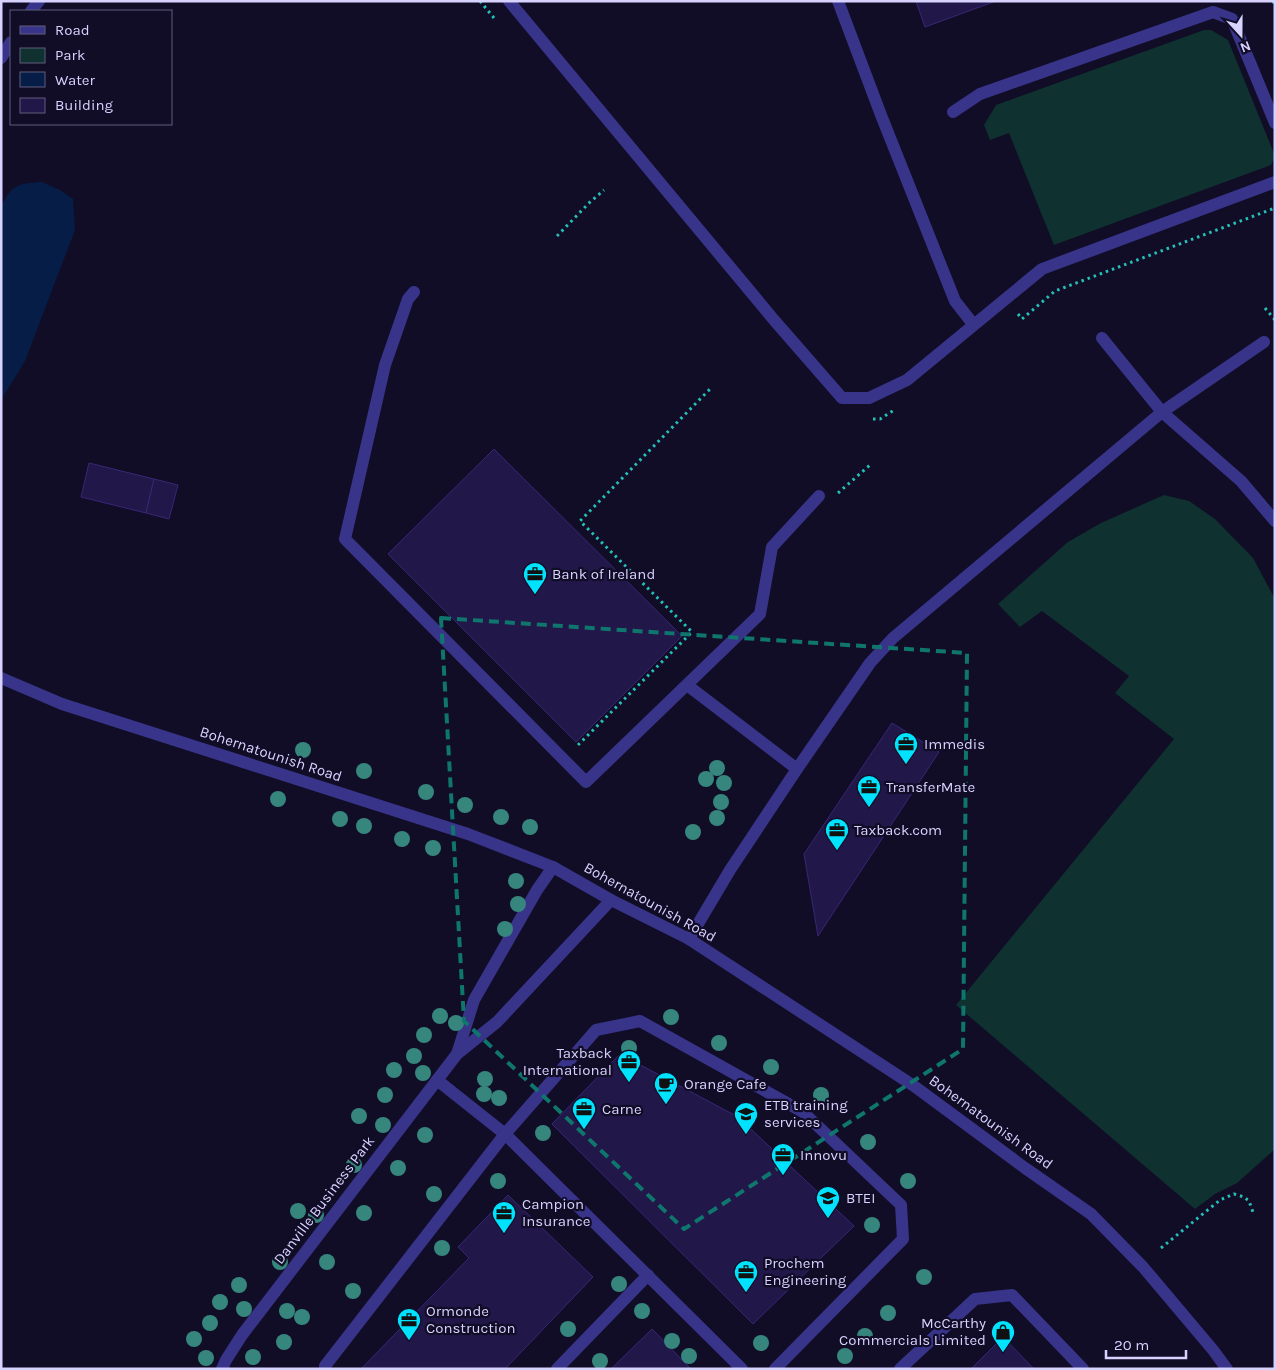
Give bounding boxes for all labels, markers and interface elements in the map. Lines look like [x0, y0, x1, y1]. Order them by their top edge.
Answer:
legend [10, 10, 172, 125]
north arrow [1216, 10, 1266, 60]
text: Road [55, 21, 90, 39]
text: N [1238, 37, 1253, 56]
text: Park [55, 46, 85, 64]
text: Water [55, 71, 96, 89]
text: Building [55, 96, 113, 114]
office icon: Bank of Ireland [522, 561, 548, 595]
place label: Bank of Ireland [552, 565, 655, 583]
street label: Bohernatounish Road [198, 722, 344, 786]
office icon: Immedis [893, 731, 919, 765]
place label: Immedis [924, 735, 985, 753]
office icon: TransferMate [856, 774, 882, 808]
place label: TransferMate [886, 778, 975, 796]
office icon: Taxback.com [824, 817, 850, 851]
place label: Taxback.com [854, 821, 942, 839]
street label: Bohernatounish Road [581, 858, 719, 946]
place label: Taxback International [523, 1044, 612, 1079]
office icon: Taxback International [616, 1049, 642, 1083]
cafe icon: Orange Cafe [653, 1071, 679, 1105]
street label: Bohernatounish Road [926, 1071, 1056, 1173]
place label: Orange Cafe [684, 1075, 766, 1093]
office icon: Carne [571, 1096, 597, 1130]
place label: ETB training services [764, 1096, 848, 1131]
place label: Carne [602, 1100, 642, 1118]
school or university icon: ETB training services [733, 1101, 759, 1135]
street label: Danville Business Park [270, 1132, 378, 1268]
office icon: Innovu [770, 1142, 796, 1176]
place label: Innovu [800, 1146, 847, 1164]
school or university icon: BTEI [815, 1185, 841, 1219]
place label: BTEI [846, 1189, 875, 1207]
place label: Campion Insurance [522, 1195, 590, 1230]
office icon: Campion Insurance [491, 1200, 517, 1234]
place label: Prochem Engineering [764, 1254, 847, 1289]
office icon: Prochem Engineering [733, 1259, 759, 1293]
place label: Ormonde Construction [426, 1302, 516, 1337]
office icon: Ormonde Construction [396, 1307, 422, 1341]
place label: McCarthy Commercials Limited [839, 1314, 986, 1349]
shop icon: McCarthy Commercials Limited [990, 1319, 1016, 1353]
scale bar [1106, 1328, 1186, 1360]
text: 20 m [1114, 1336, 1149, 1354]

